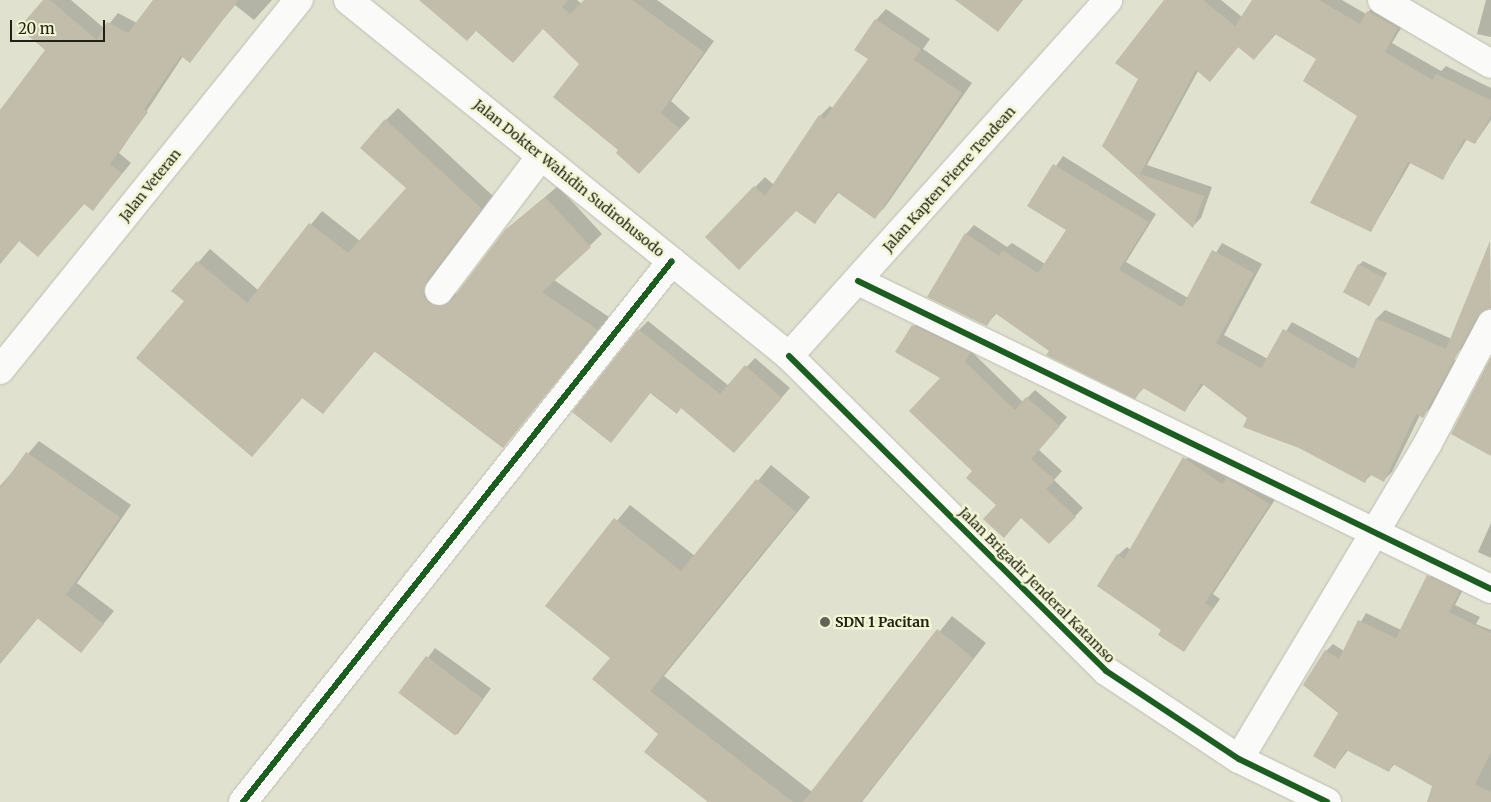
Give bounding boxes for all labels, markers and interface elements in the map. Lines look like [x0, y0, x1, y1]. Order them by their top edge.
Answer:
scale bar [12, 10, 108, 42]
text: 20 m [18, 19, 55, 38]
street label: Jalan Dokter Wahidin Sudirohusodo [470, 96, 668, 260]
street label: Jalan Kapten Pierre Tendean [879, 103, 1019, 255]
street label: Jalan Veteran [116, 145, 184, 225]
street label: Jalan Brigadir Jenderal Katamso [956, 504, 1118, 666]
place label: SDN 1 Pacitan [835, 614, 930, 630]
marker: SDN 1 Pacitan [819, 616, 831, 628]

